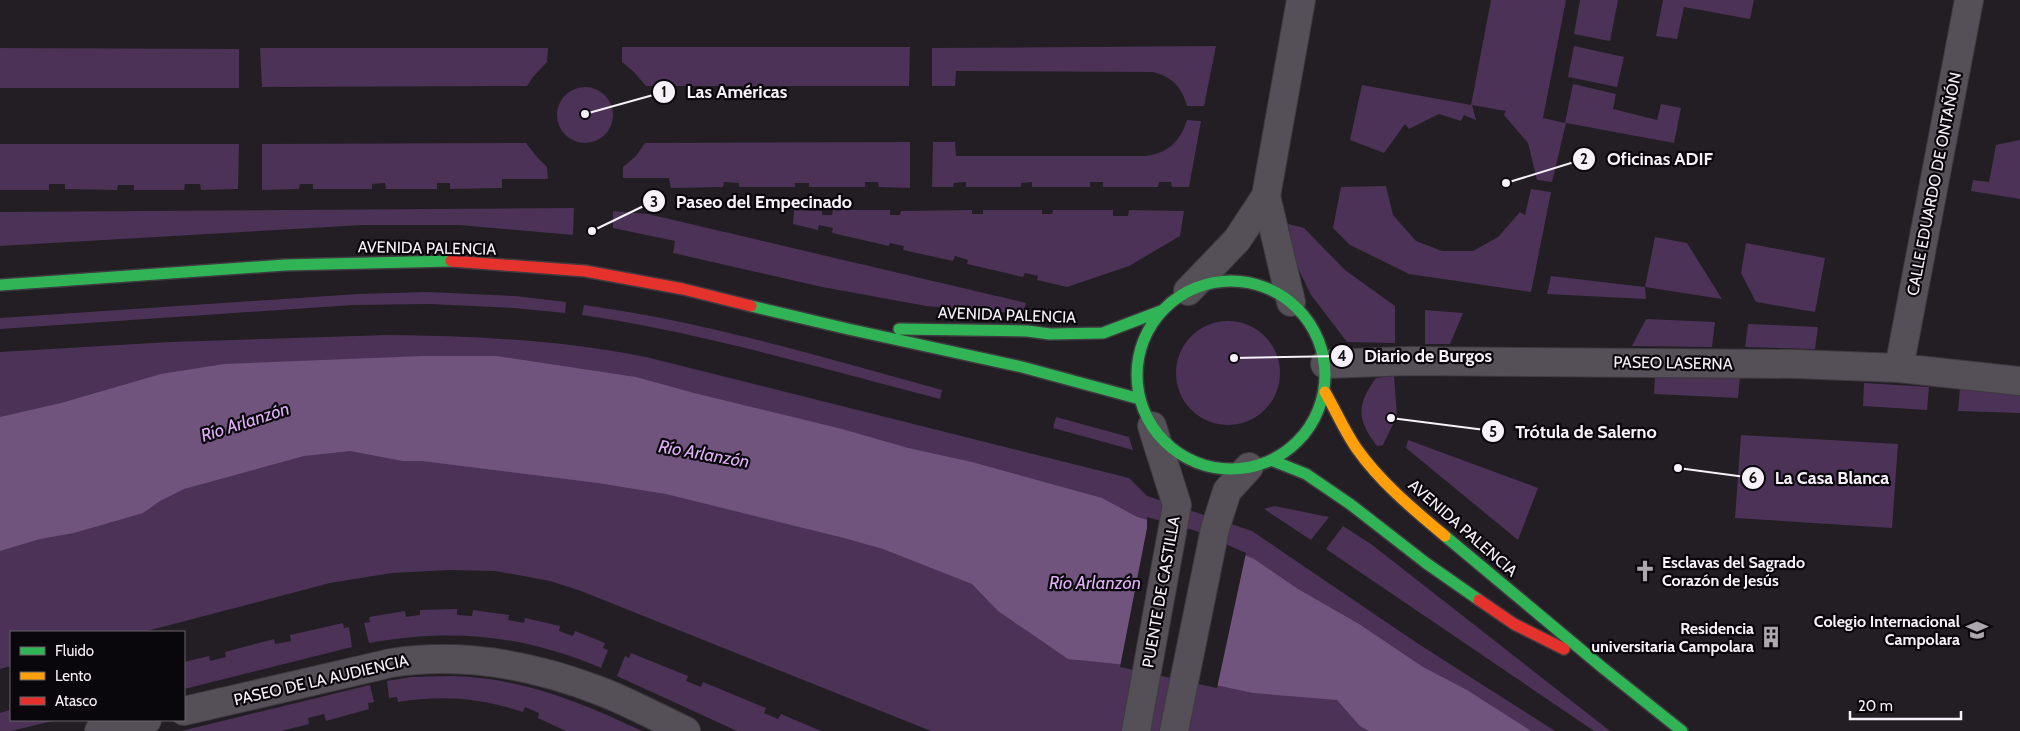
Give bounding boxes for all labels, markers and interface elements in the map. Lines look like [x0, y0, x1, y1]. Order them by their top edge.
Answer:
street label: CALLE EDUARDO DE ONTAÑÓN [1903, 71, 1965, 297]
callout: Las Américas [652, 75, 798, 108]
text: Las Américas [687, 81, 788, 103]
text: 1 [661, 83, 667, 101]
callout: Oficinas ADIF [1572, 142, 1723, 175]
text: Oficinas ADIF [1607, 148, 1714, 170]
text: 2 [1580, 150, 1588, 168]
callout: Paseo del Empecinado [641, 185, 862, 218]
text: Paseo del Empecinado [676, 191, 852, 213]
text: 3 [650, 193, 658, 211]
street label: AVENIDA PALENCIA [358, 237, 496, 259]
street label: AVENIDA PALENCIA [938, 303, 1077, 327]
callout: Diario de Burgos [1329, 340, 1502, 373]
text: Diario de Burgos [1364, 345, 1492, 367]
text: 4 [1337, 347, 1347, 365]
street label: PASEO LASERNA [1613, 352, 1733, 374]
water label: Río Arlanzón [198, 397, 292, 447]
callout: Trótula de Salerno [1481, 415, 1667, 448]
text: Trótula de Salerno [1515, 421, 1657, 443]
text: 5 [1489, 423, 1497, 441]
water label: Río Arlanzón [657, 435, 751, 473]
callout: La Casa Blanca [1740, 461, 1900, 494]
text: La Casa Blanca [1775, 467, 1889, 489]
text: 6 [1749, 469, 1757, 487]
street label: AVENIDA PALENCIA [1405, 475, 1522, 581]
street label: PUENTE DE CASTILLA [1138, 515, 1184, 669]
place label: Esclavas del Sagrado Corazón de Jesús [1662, 553, 1805, 590]
church icon: Esclavas del Sagrado Corazón de Jesús [1632, 558, 1658, 584]
water label: Río Arlanzón [1049, 572, 1141, 594]
place label: Colegio Internacional Campolara [1814, 612, 1960, 649]
school or university icon: Colegio Internacional Campolara [1964, 617, 1990, 643]
place label: Residencia universitaria Campolara [1591, 619, 1754, 656]
building icon: Residencia universitaria Campolara [1758, 624, 1784, 650]
legend [10, 631, 185, 721]
text: Fluido [55, 642, 94, 660]
street label: PASEO DE LA AUDIENCIA [232, 651, 410, 709]
text: Lento [55, 667, 92, 685]
scale bar [1850, 688, 1961, 720]
text: Atasco [55, 692, 97, 710]
text: 20 m [1858, 697, 1893, 715]

